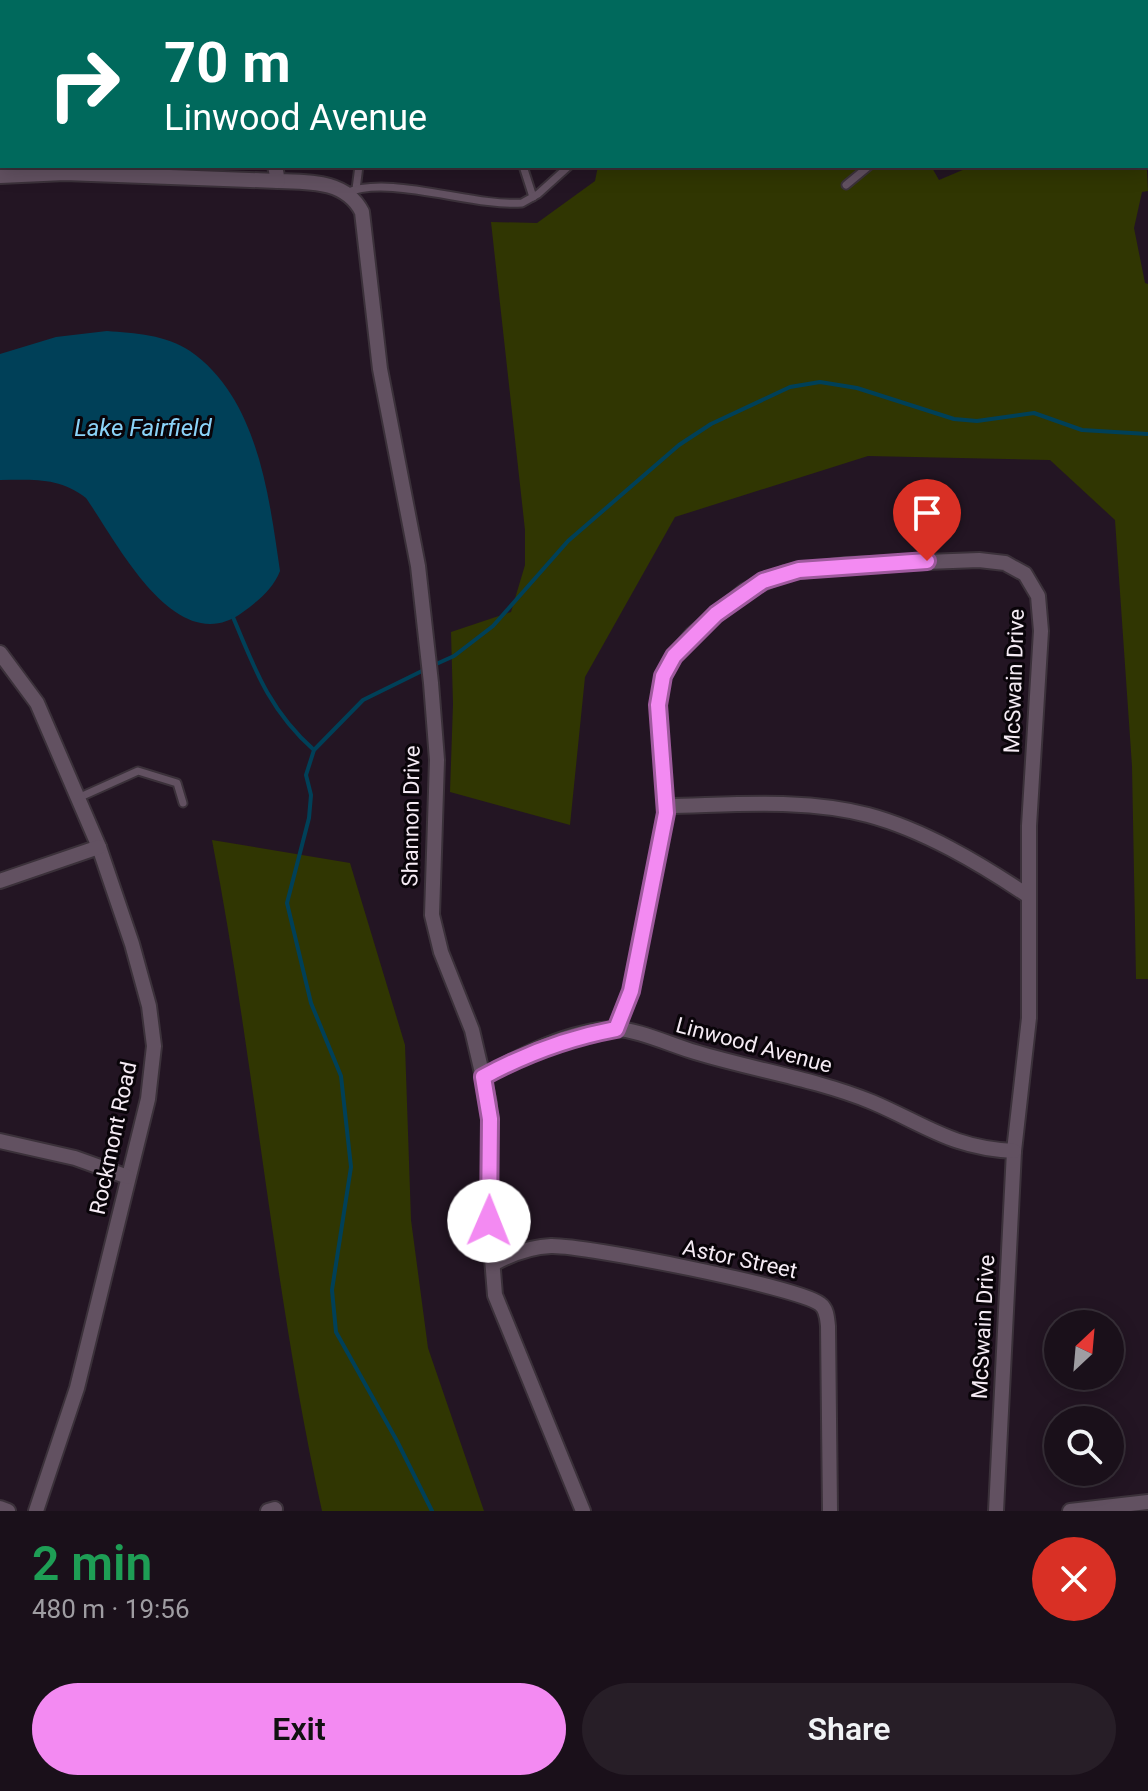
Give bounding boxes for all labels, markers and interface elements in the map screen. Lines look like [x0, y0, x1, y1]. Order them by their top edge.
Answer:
text: 70 m [164, 30, 291, 96]
icon: right [32, 32, 136, 136]
text: Linwood Avenue [164, 97, 427, 139]
water label: Lake Fairfield [74, 414, 213, 442]
pin [893, 479, 961, 561]
icon: arrive [905, 491, 949, 535]
street label: McSwain Drive [999, 608, 1029, 754]
street label: Shannon Drive [397, 745, 425, 887]
street label: Linwood Avenue [673, 1012, 835, 1078]
street label: Rockmont Road [85, 1059, 141, 1217]
position arrow [447, 1179, 531, 1263]
street label: Astor Street [681, 1235, 799, 1283]
street label: McSwain Drive [967, 1254, 999, 1400]
north arrow [1044, 1310, 1124, 1390]
map controls [1044, 1310, 1124, 1486]
button: search [1044, 1406, 1124, 1486]
text: 2 min [32, 1535, 152, 1592]
button: close [1032, 1537, 1116, 1621]
text: 480 m · 19:56 [32, 1594, 190, 1624]
button: Exit [32, 1683, 566, 1775]
button: Share [582, 1683, 1116, 1775]

